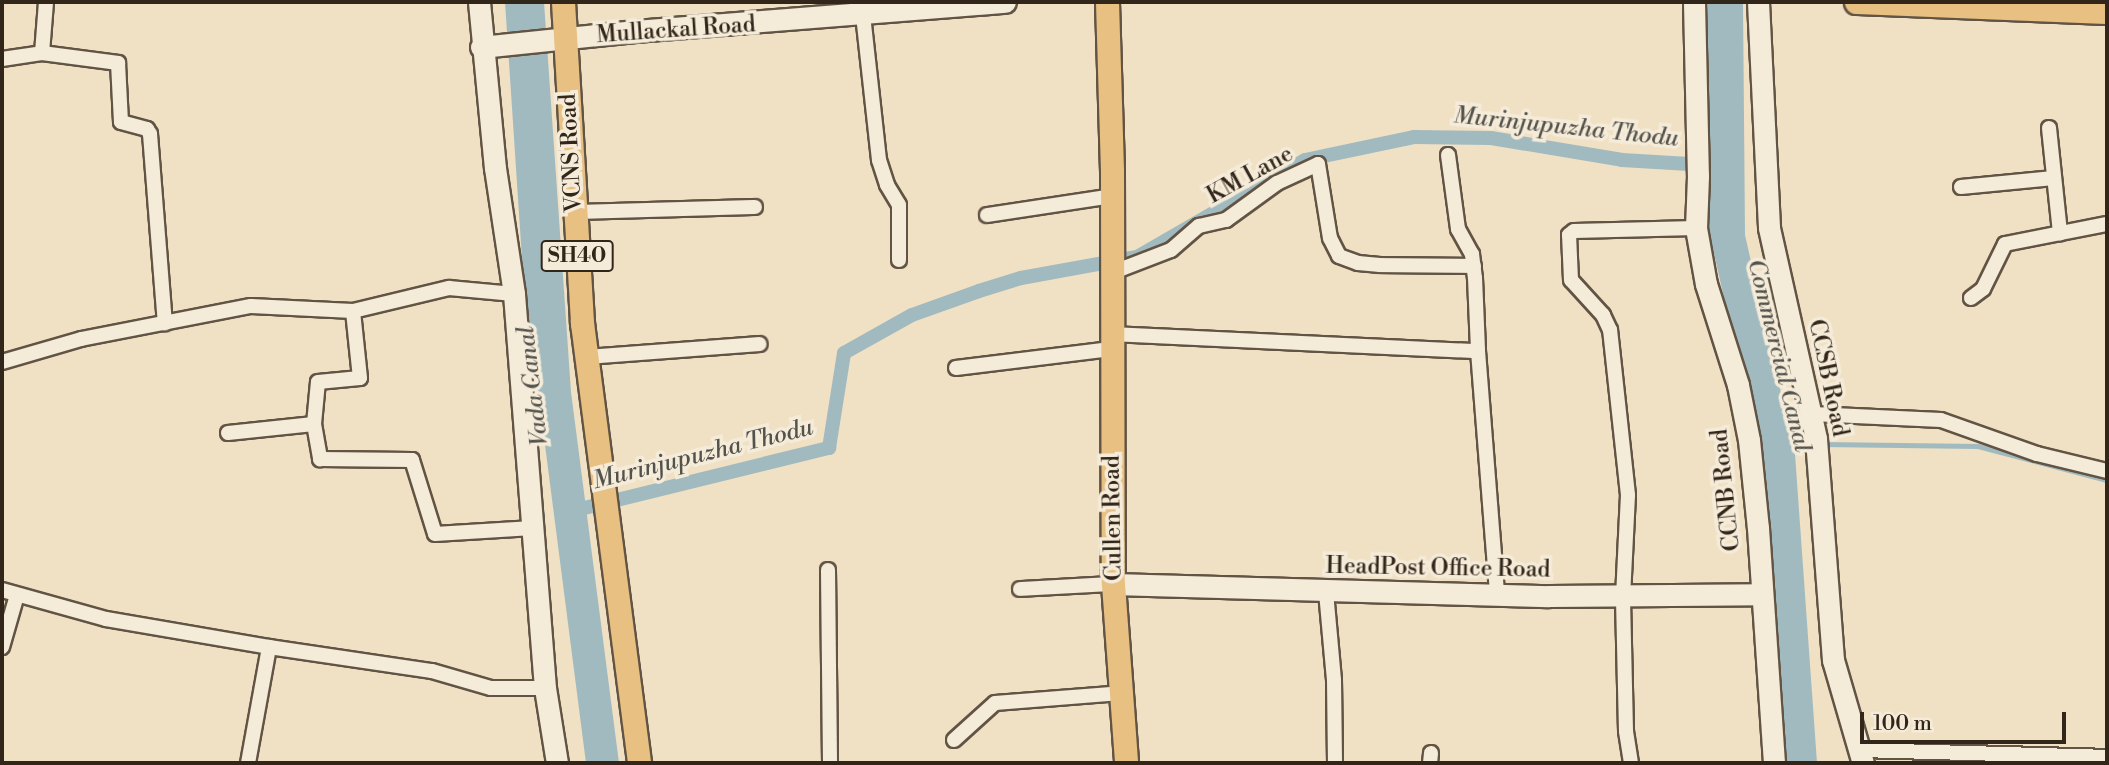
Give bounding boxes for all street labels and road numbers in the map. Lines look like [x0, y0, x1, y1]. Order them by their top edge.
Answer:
street label: Mullackal Road [595, 11, 757, 49]
street label: VCNS Road [554, 93, 588, 213]
street label: KM Lane [1202, 140, 1298, 210]
road number: SH40 [540, 238, 614, 274]
street label: CCSB Road [1802, 317, 1854, 439]
street label: CCNB Road [1706, 427, 1746, 553]
street label: Cullen Road [1098, 455, 1128, 581]
street label: HeadPost Office Road [1325, 552, 1551, 584]

